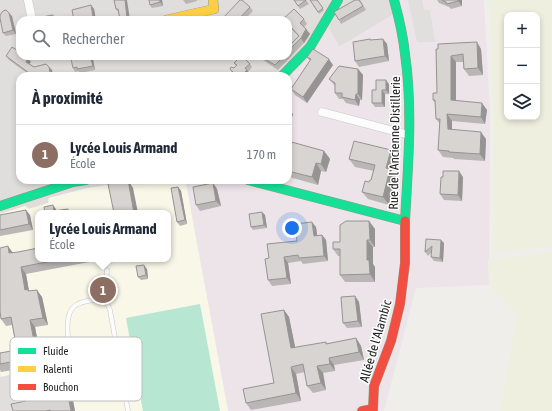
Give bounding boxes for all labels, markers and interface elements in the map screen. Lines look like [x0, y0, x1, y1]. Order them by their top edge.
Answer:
map controls [504, 12, 540, 120]
button: + [504, 12, 540, 48]
search box [16, 16, 292, 60]
icon: search [30, 27, 52, 49]
text: Rechercher [62, 30, 124, 47]
button: − [504, 48, 540, 84]
street label: Rue de l'Ancienne Distillerie [386, 76, 403, 210]
button: layers [504, 84, 540, 120]
text: À proximité [32, 88, 103, 108]
text: Lycée Louis Armand [70, 139, 177, 156]
text: 1 [42, 147, 48, 162]
text: 170 m [247, 147, 276, 162]
text: École [70, 156, 96, 171]
popup [35, 210, 171, 262]
your location [282, 218, 302, 238]
text: Lycée Louis Armand [49, 220, 157, 237]
text: École [49, 237, 75, 252]
pin: 1 [90, 275, 116, 305]
street label: Allée de l'Alambic [357, 298, 394, 384]
legend [10, 337, 142, 401]
text: Fluide [43, 345, 68, 357]
text: Ralenti [43, 363, 72, 375]
text: Bouchon [43, 381, 79, 393]

